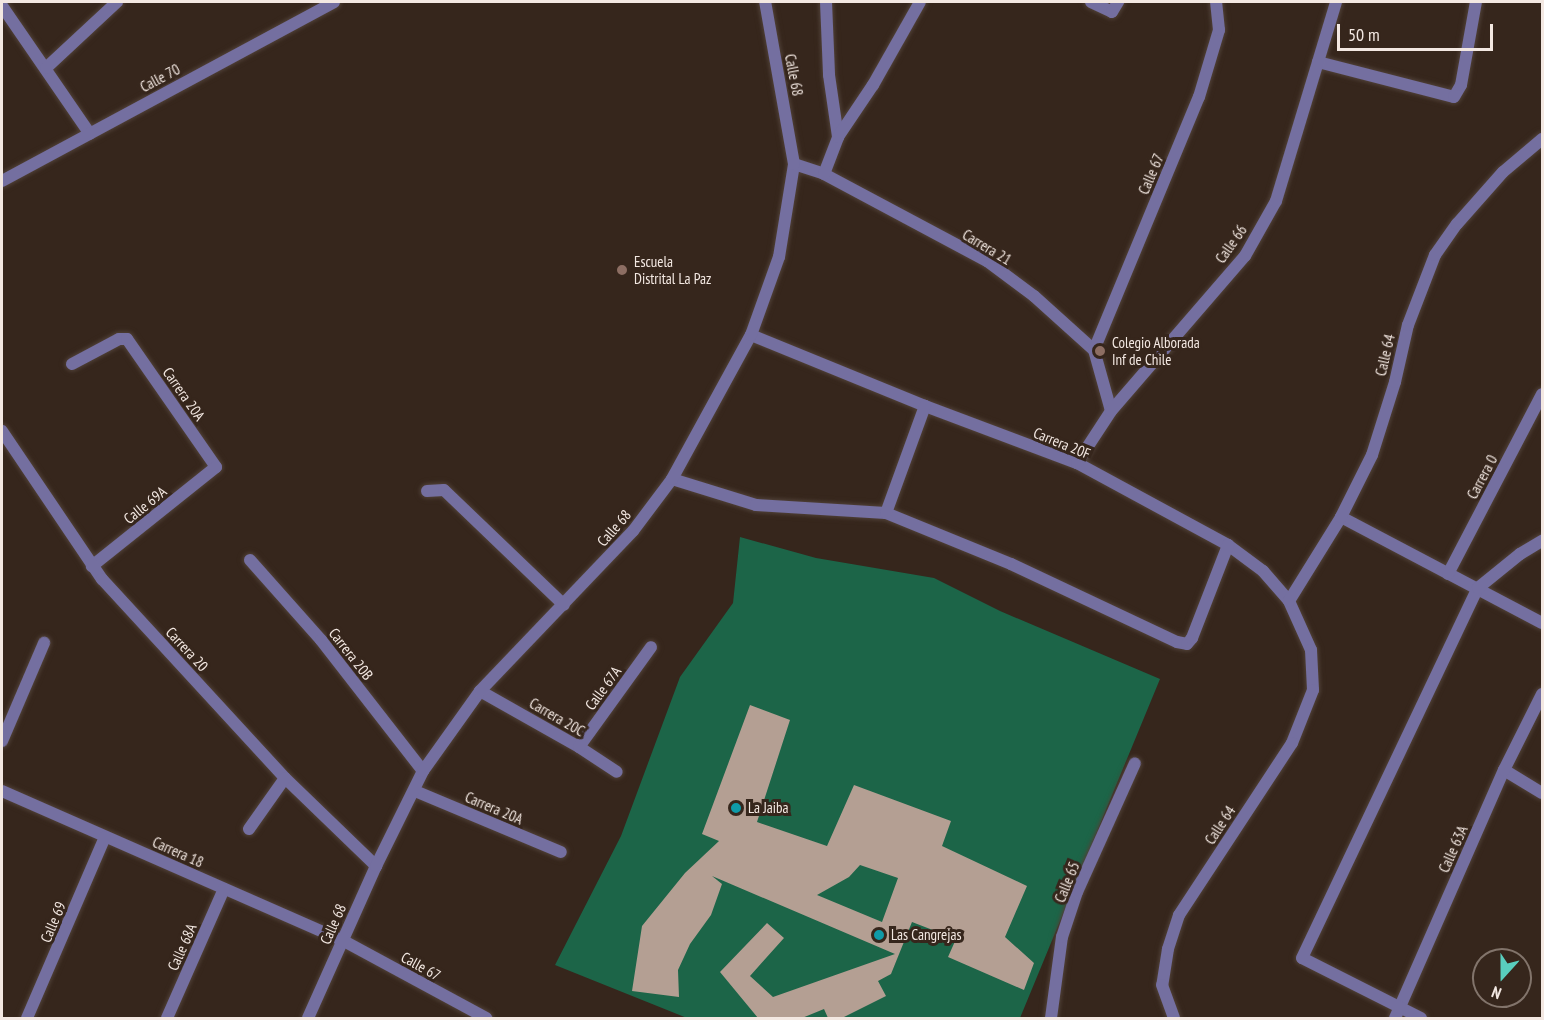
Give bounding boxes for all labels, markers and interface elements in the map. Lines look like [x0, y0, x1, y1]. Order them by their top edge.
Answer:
scale bar [1340, 12, 1496, 50]
text: 50 m [1348, 23, 1380, 46]
street label: Calle 68 [781, 52, 807, 98]
street label: Calle 70 [137, 60, 183, 96]
street label: Calle 67 [1134, 151, 1168, 197]
street label: Calle 66 [1211, 221, 1251, 267]
street label: Carrera 21 [959, 225, 1015, 269]
place label: Escuela Distrital La Paz [634, 252, 711, 287]
marker: Escuela Distrital La Paz [615, 263, 629, 277]
street label: Calle 64 [1371, 332, 1399, 378]
place label: Colegio Alborada Inf de Chile [1112, 333, 1200, 368]
marker: Colegio Alborada Inf de Chile [1093, 344, 1107, 358]
street label: Carrera 20A [159, 364, 209, 424]
street label: Carrera 20F [1031, 423, 1093, 463]
street label: Carrera 0 [1463, 452, 1501, 502]
street label: Calle 69A [120, 482, 170, 528]
street label: Calle 68 [593, 506, 635, 550]
street label: Carrera 20 [162, 623, 212, 675]
street label: Carrera 20B [325, 624, 377, 684]
street label: Calle 67A [581, 663, 625, 713]
street label: Carrera 20C [526, 694, 588, 740]
street label: Carrera 20A [462, 788, 526, 828]
place label: La Jaiba [748, 799, 789, 817]
marker: La Jaiba [729, 801, 743, 815]
street label: Calle 64 [1201, 802, 1239, 848]
street label: Calle 63A [1435, 823, 1471, 875]
street label: Carrera 18 [150, 833, 206, 871]
street label: Calle 65 [1051, 859, 1083, 905]
street label: Calle 69 [36, 899, 70, 945]
street label: Calle 68 [316, 901, 350, 947]
street label: Calle 68A [164, 921, 200, 973]
place label: Las Cangrejas [891, 926, 962, 944]
marker: Las Cangrejas [872, 928, 886, 942]
street label: Calle 67 [398, 948, 444, 984]
north arrow [1472, 948, 1532, 1008]
text: N [1489, 982, 1504, 1004]

